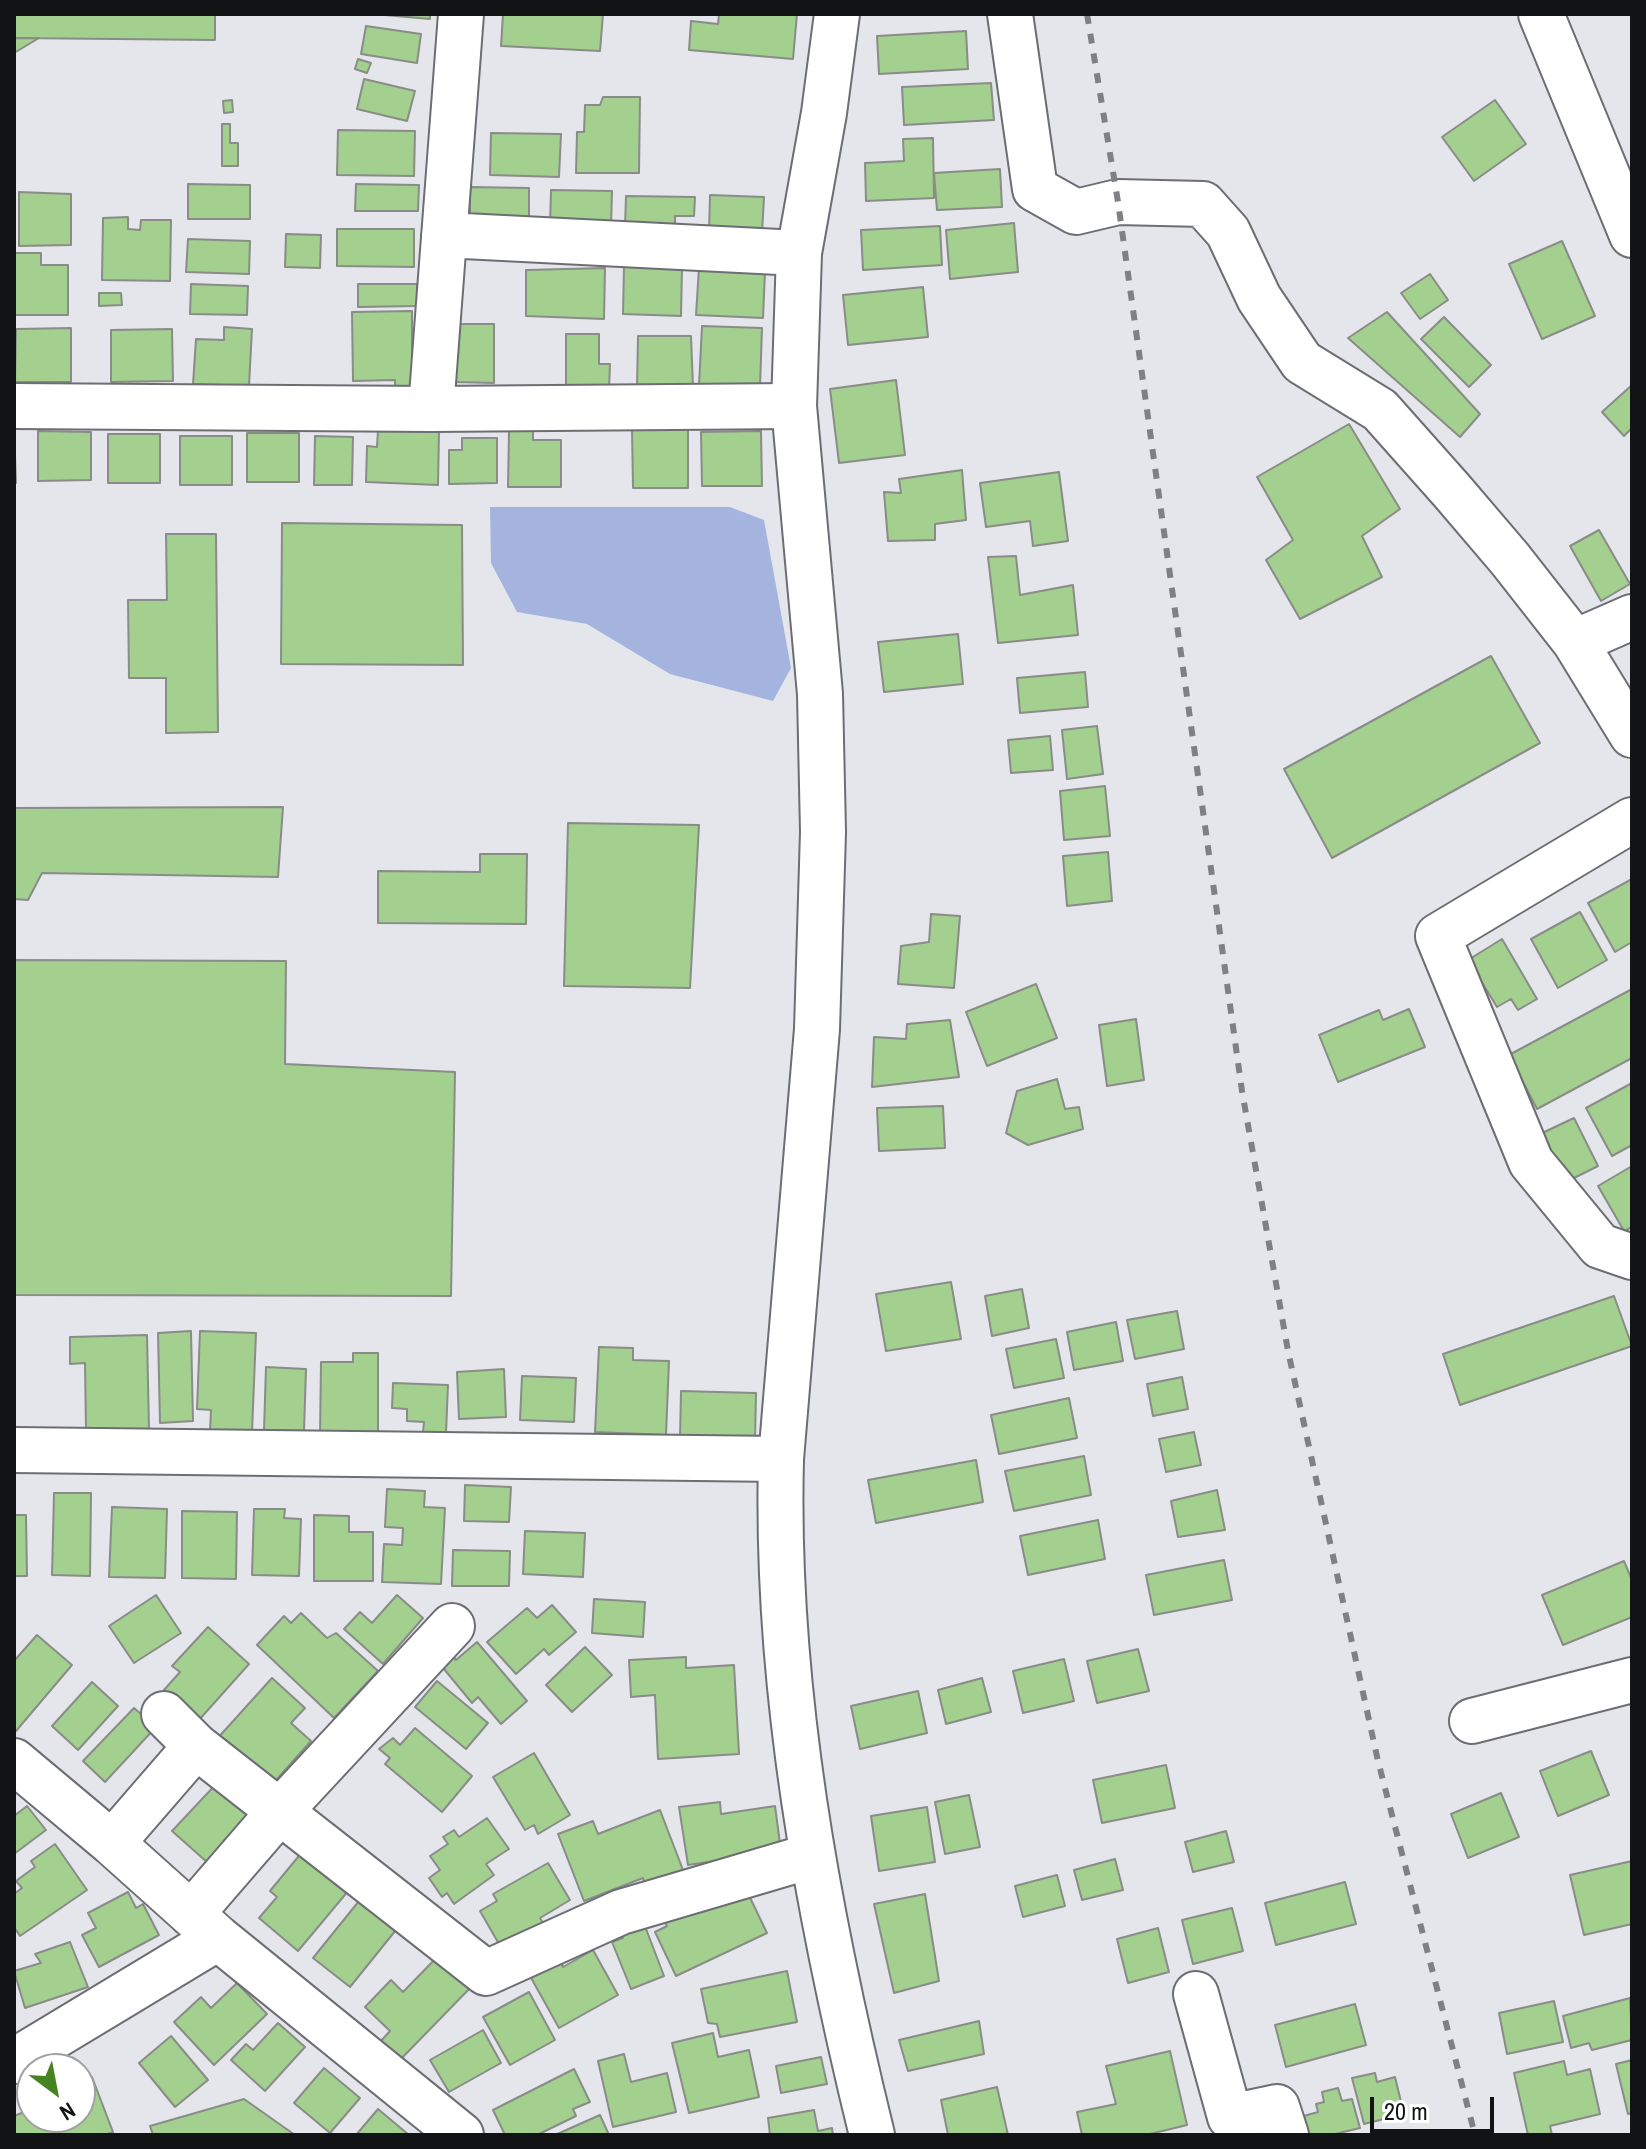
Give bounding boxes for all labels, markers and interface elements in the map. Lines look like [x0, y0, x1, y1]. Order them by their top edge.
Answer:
north arrow [16, 2053, 96, 2133]
scale bar [1374, 2081, 1498, 2131]
text: N [54, 2095, 81, 2128]
text: 20 m [1384, 2095, 1428, 2127]

